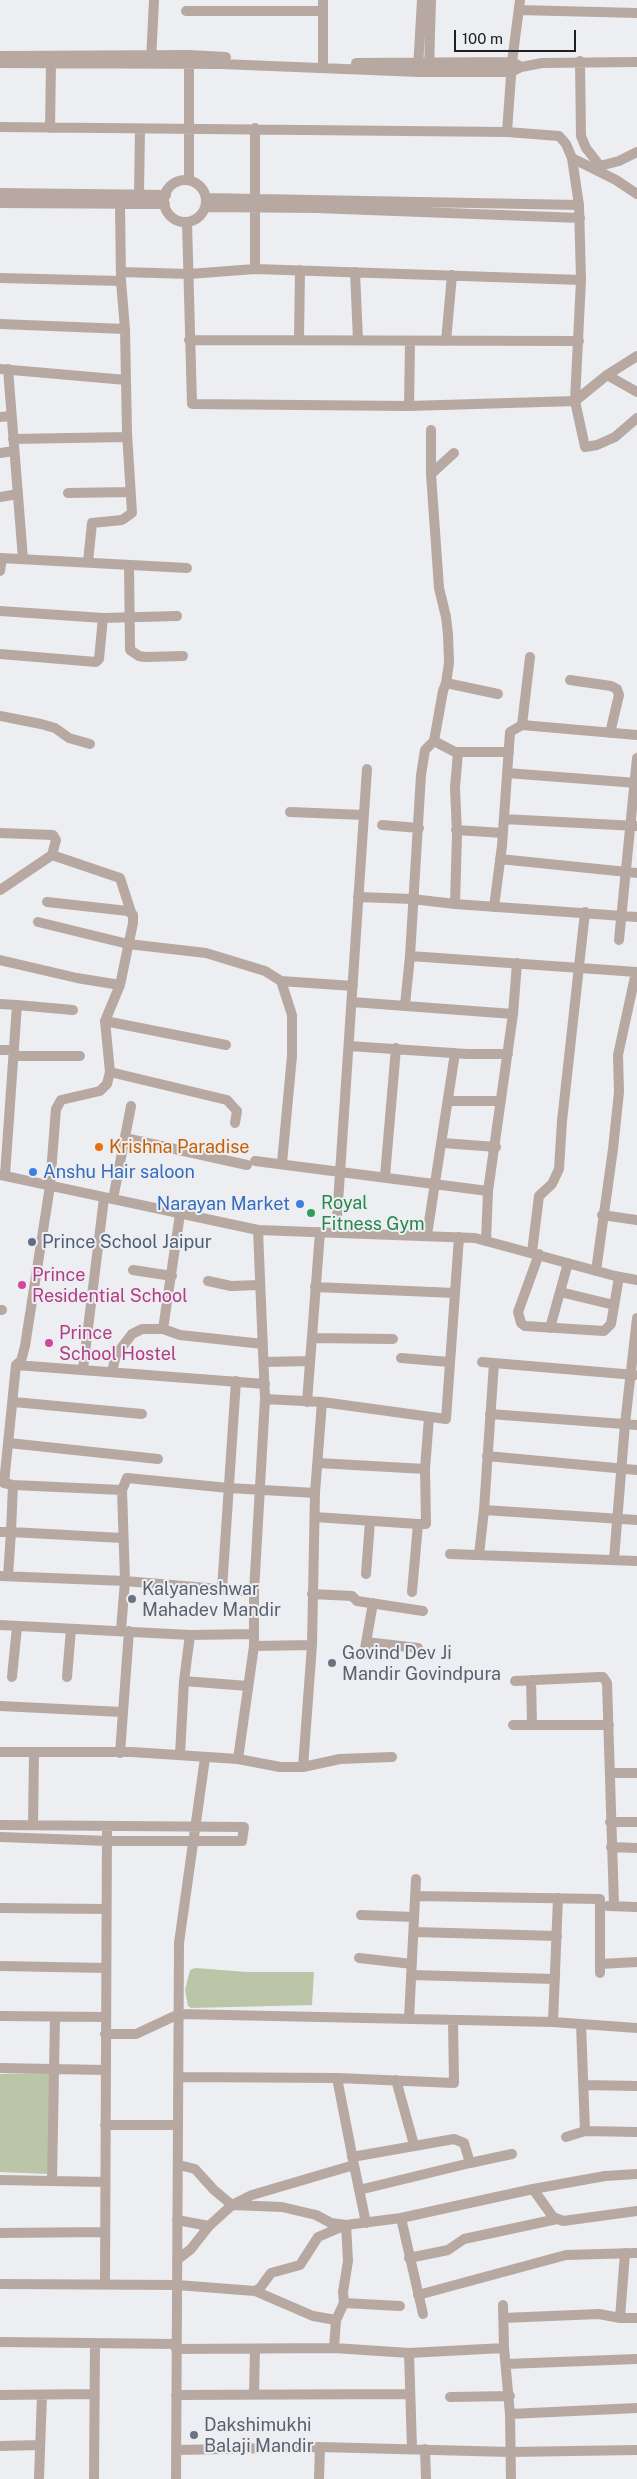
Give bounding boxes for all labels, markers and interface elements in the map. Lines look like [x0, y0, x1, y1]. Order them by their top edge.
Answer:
scale bar [457, 20, 580, 52]
text: 100 m [462, 30, 503, 47]
place label: Krishna Paradise [109, 1136, 249, 1158]
marker: Krishna Paradise [93, 1141, 105, 1153]
place label: Anshu Hair saloon [43, 1161, 195, 1183]
marker: Anshu Hair saloon [27, 1166, 39, 1178]
place label: Royal Fitness Gym [321, 1192, 425, 1234]
place label: Narayan Market [157, 1193, 290, 1215]
marker: Narayan Market [294, 1198, 306, 1210]
marker: Royal Fitness Gym [305, 1207, 317, 1219]
place label: Prince School Jaipur [42, 1231, 212, 1253]
marker: Prince School Jaipur [26, 1236, 38, 1248]
place label: Prince Residential School [32, 1264, 188, 1306]
marker: Prince Residential School [16, 1279, 28, 1291]
place label: Prince School Hostel [59, 1322, 176, 1365]
marker: Prince School Hostel [43, 1337, 55, 1349]
place label: Kalyaneshwar Mahadev Mandir [142, 1578, 281, 1620]
marker: Kalyaneshwar Mahadev Mandir [126, 1593, 138, 1605]
place label: Govind Dev Ji Mandir Govindpura [342, 1642, 501, 1685]
marker: Govind Dev Ji Mandir Govindpura [326, 1657, 338, 1669]
place label: Dakshimukhi Balaji Mandir [204, 2414, 314, 2456]
marker: Dakshimukhi Balaji Mandir [188, 2429, 200, 2441]

